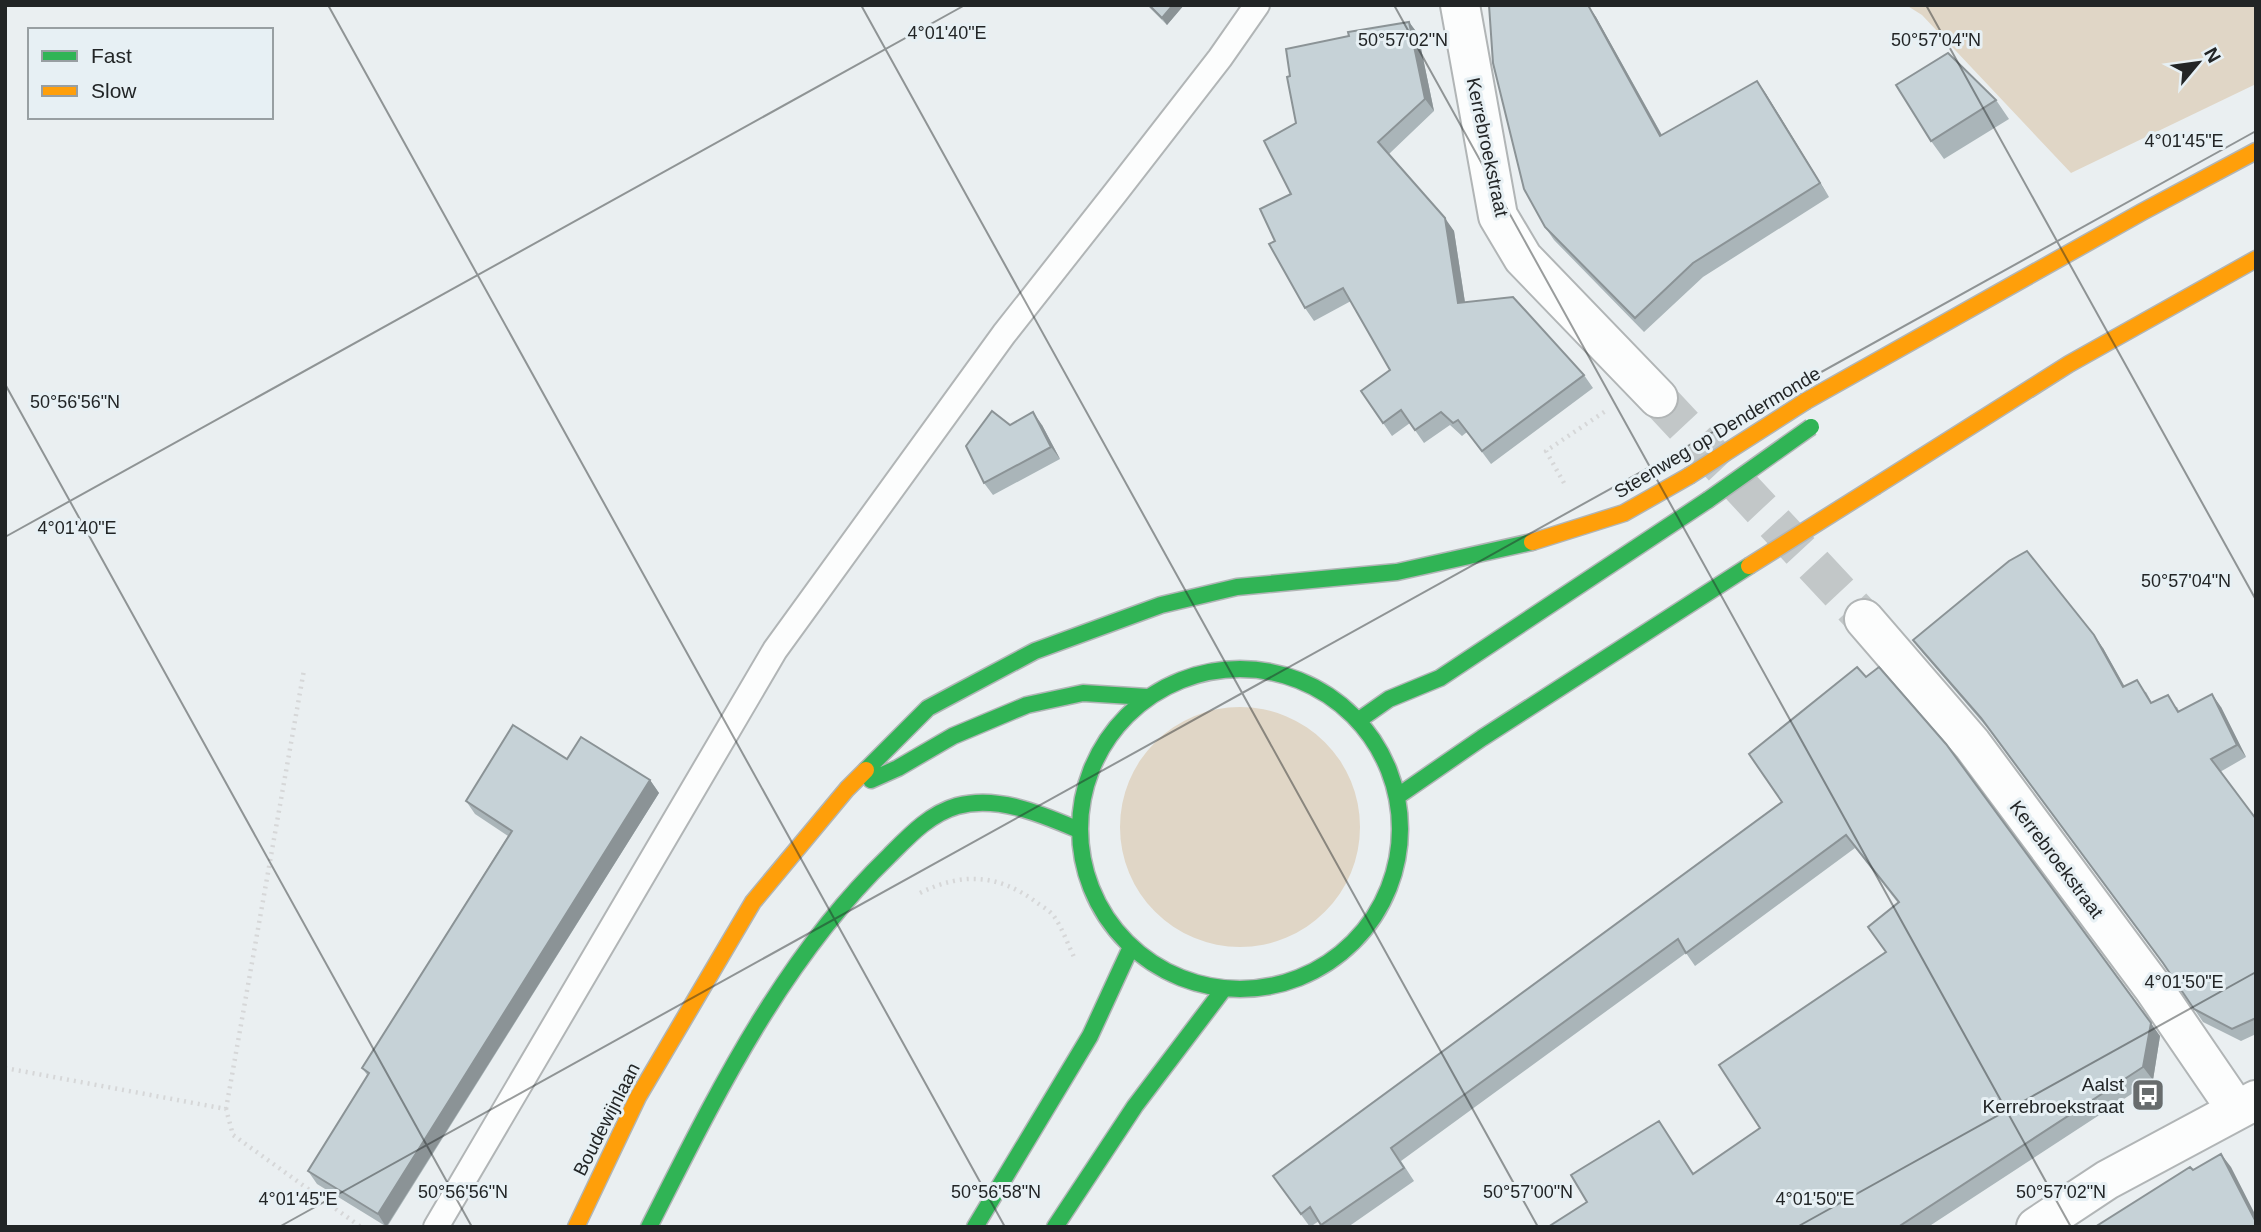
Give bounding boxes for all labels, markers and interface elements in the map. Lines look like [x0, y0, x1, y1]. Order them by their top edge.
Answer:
text: 4°01'40"E [907, 23, 987, 43]
legend [28, 28, 273, 119]
north arrow [2163, 28, 2233, 98]
text: 50°57'02"N [1358, 30, 1448, 50]
text: 50°57'04"N [1891, 30, 1981, 50]
text: Fast [91, 44, 132, 67]
text: N [2200, 44, 2225, 66]
street label: Kerrebroekstraat [1463, 76, 1513, 219]
text: Slow [91, 79, 137, 102]
text: 4°01'45"E [2144, 131, 2224, 151]
street label: Steenweg op Dendermonde [1610, 362, 1824, 502]
text: 50°56'56"N [30, 392, 120, 412]
text: 4°01'40"E [37, 518, 117, 538]
text: 50°57'04"N [2141, 571, 2231, 591]
street label: Kerrebroekstraat [2006, 796, 2108, 923]
text: 4°01'50"E [2144, 972, 2224, 992]
street label: Boudewijnlaan [569, 1059, 644, 1179]
place label: Aalst Kerrebroekstraat [1982, 1074, 2125, 1117]
bus stop icon: Aalst Kerrebroekstraat [2129, 1076, 2167, 1114]
text: 50°56'56"N [418, 1182, 508, 1202]
text: 50°56'58"N [951, 1182, 1041, 1202]
text: 50°57'00"N [1483, 1182, 1573, 1202]
text: 50°57'02"N [2016, 1182, 2106, 1202]
text: 4°01'45"E [258, 1189, 338, 1209]
text: 4°01'50"E [1775, 1189, 1855, 1209]

